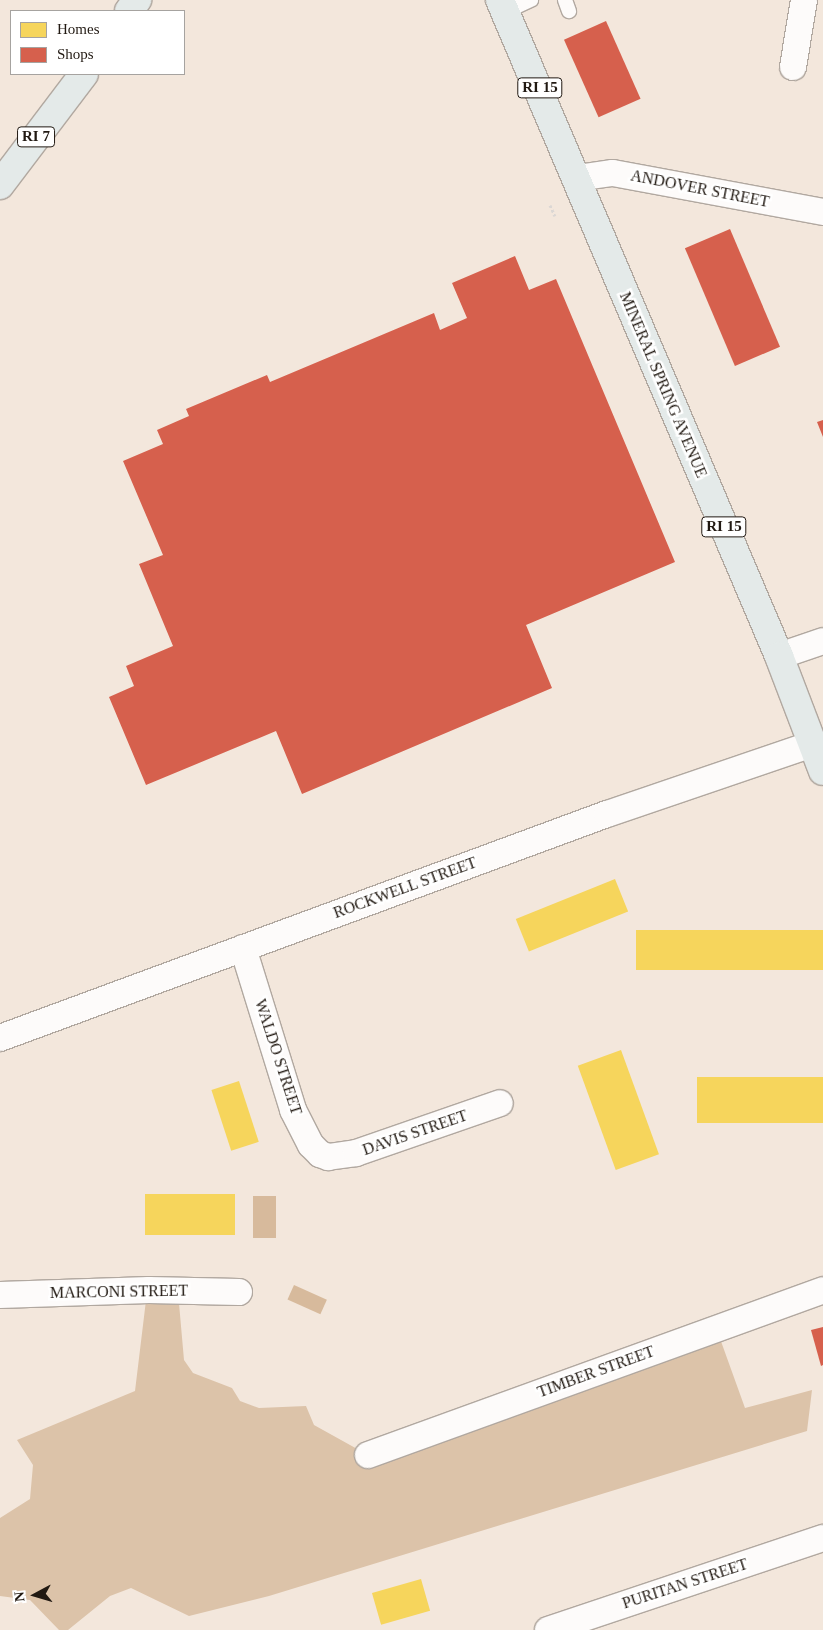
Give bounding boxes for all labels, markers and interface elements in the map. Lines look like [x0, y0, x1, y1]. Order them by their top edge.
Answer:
legend [10, 10, 185, 75]
text: Homes [57, 21, 100, 37]
text: Shops [57, 46, 94, 62]
road number: RI 15 [516, 76, 564, 100]
road number: RI 7 [16, 124, 56, 150]
street label: ANDOVER STREET [629, 166, 771, 212]
street label: MINERAL SPRING AVENUE [615, 289, 711, 481]
road number: RI 15 [700, 514, 748, 540]
street label: ROCKWELL STREET [331, 853, 479, 923]
street label: WALDO STREET [250, 997, 306, 1117]
street label: DAVIS STREET [360, 1106, 470, 1160]
street label: MARCONI STREET [50, 1281, 188, 1303]
street label: TIMBER STREET [535, 1342, 657, 1402]
street label: PURITAN STREET [620, 1555, 750, 1613]
north arrow [10, 1570, 60, 1620]
text: N [12, 1591, 28, 1602]

